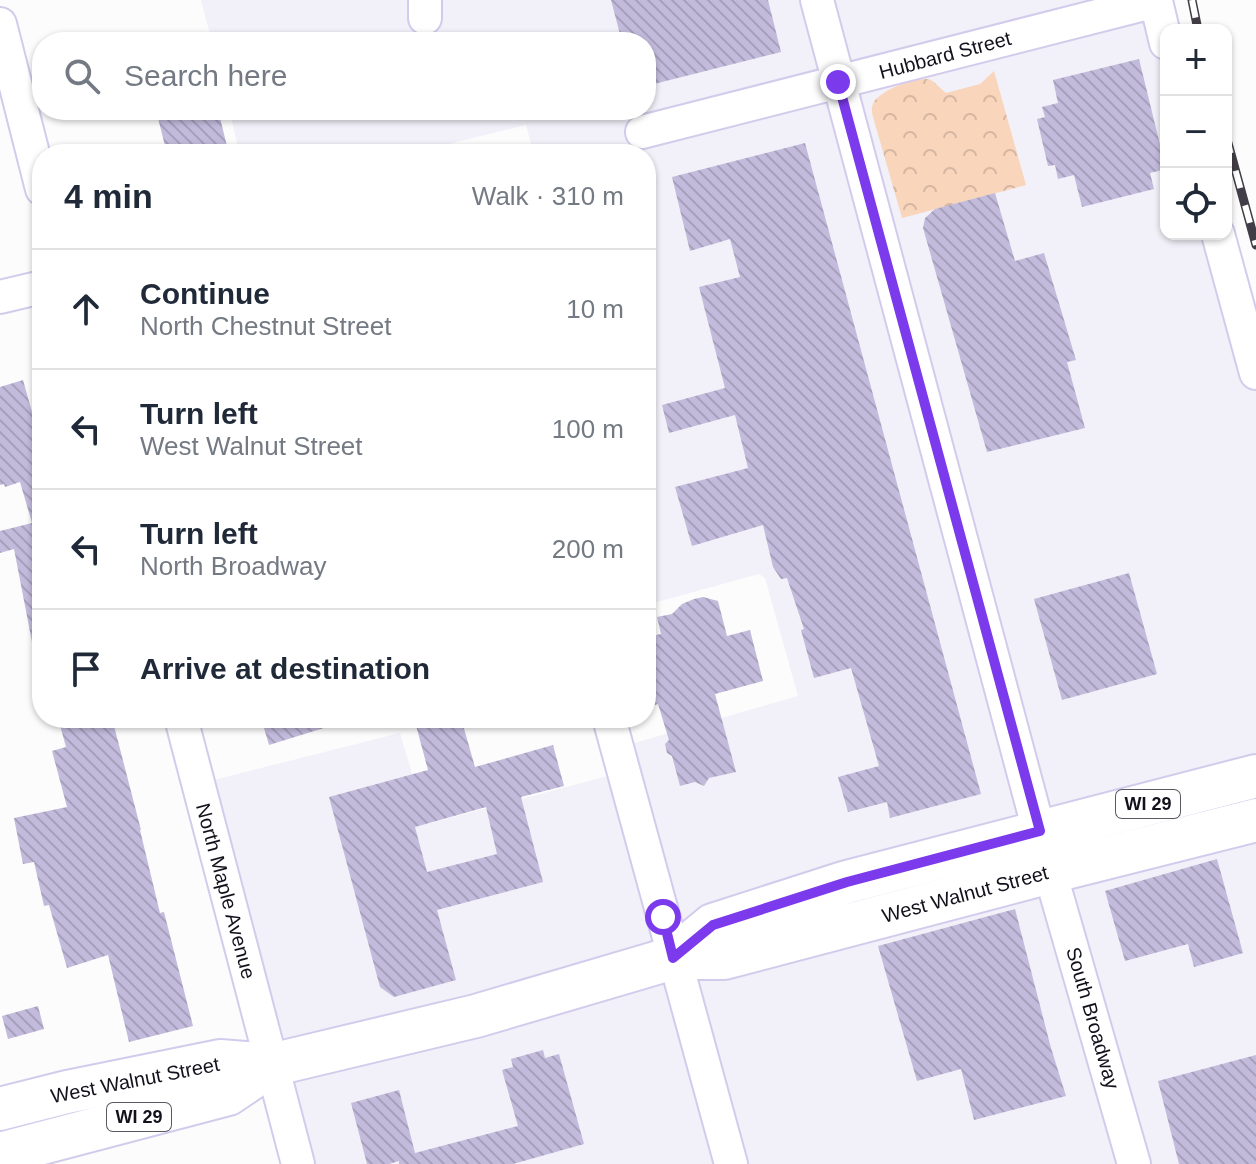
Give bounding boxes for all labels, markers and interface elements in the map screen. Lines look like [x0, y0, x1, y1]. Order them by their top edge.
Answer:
map controls [1160, 24, 1232, 240]
button: + [1160, 24, 1232, 96]
street label: Hubbard Street [877, 27, 1014, 83]
search box [32, 32, 656, 120]
icon: search [60, 54, 104, 98]
text: Search here [124, 59, 287, 92]
route end [820, 64, 856, 100]
button: − [1160, 96, 1232, 168]
button: locate [1160, 168, 1232, 240]
text: 4 min [64, 177, 153, 215]
text: Walk · 310 m [472, 181, 624, 211]
text: Continue [140, 277, 270, 310]
icon: ahead [64, 287, 108, 331]
text: 10 m [566, 294, 624, 324]
text: North Chestnut Street [140, 311, 391, 341]
text: Turn left [140, 397, 258, 430]
icon: left [64, 407, 108, 451]
text: 100 m [552, 414, 624, 444]
text: West Walnut Street [140, 431, 363, 461]
text: Turn left [140, 517, 258, 550]
icon: left [64, 527, 108, 571]
text: 200 m [552, 534, 624, 564]
text: North Broadway [140, 551, 326, 581]
icon: arrive [64, 647, 108, 691]
text: Arrive at destination [140, 652, 430, 685]
road number: WI 29 [1116, 790, 1180, 818]
street label: North Maple Avenue [192, 801, 260, 981]
street label: West Walnut Street [879, 861, 1051, 927]
route start [645, 899, 681, 935]
street label: South Broadway [1062, 944, 1124, 1092]
street label: West Walnut Street [49, 1053, 222, 1107]
road number: WI 29 [107, 1103, 171, 1131]

